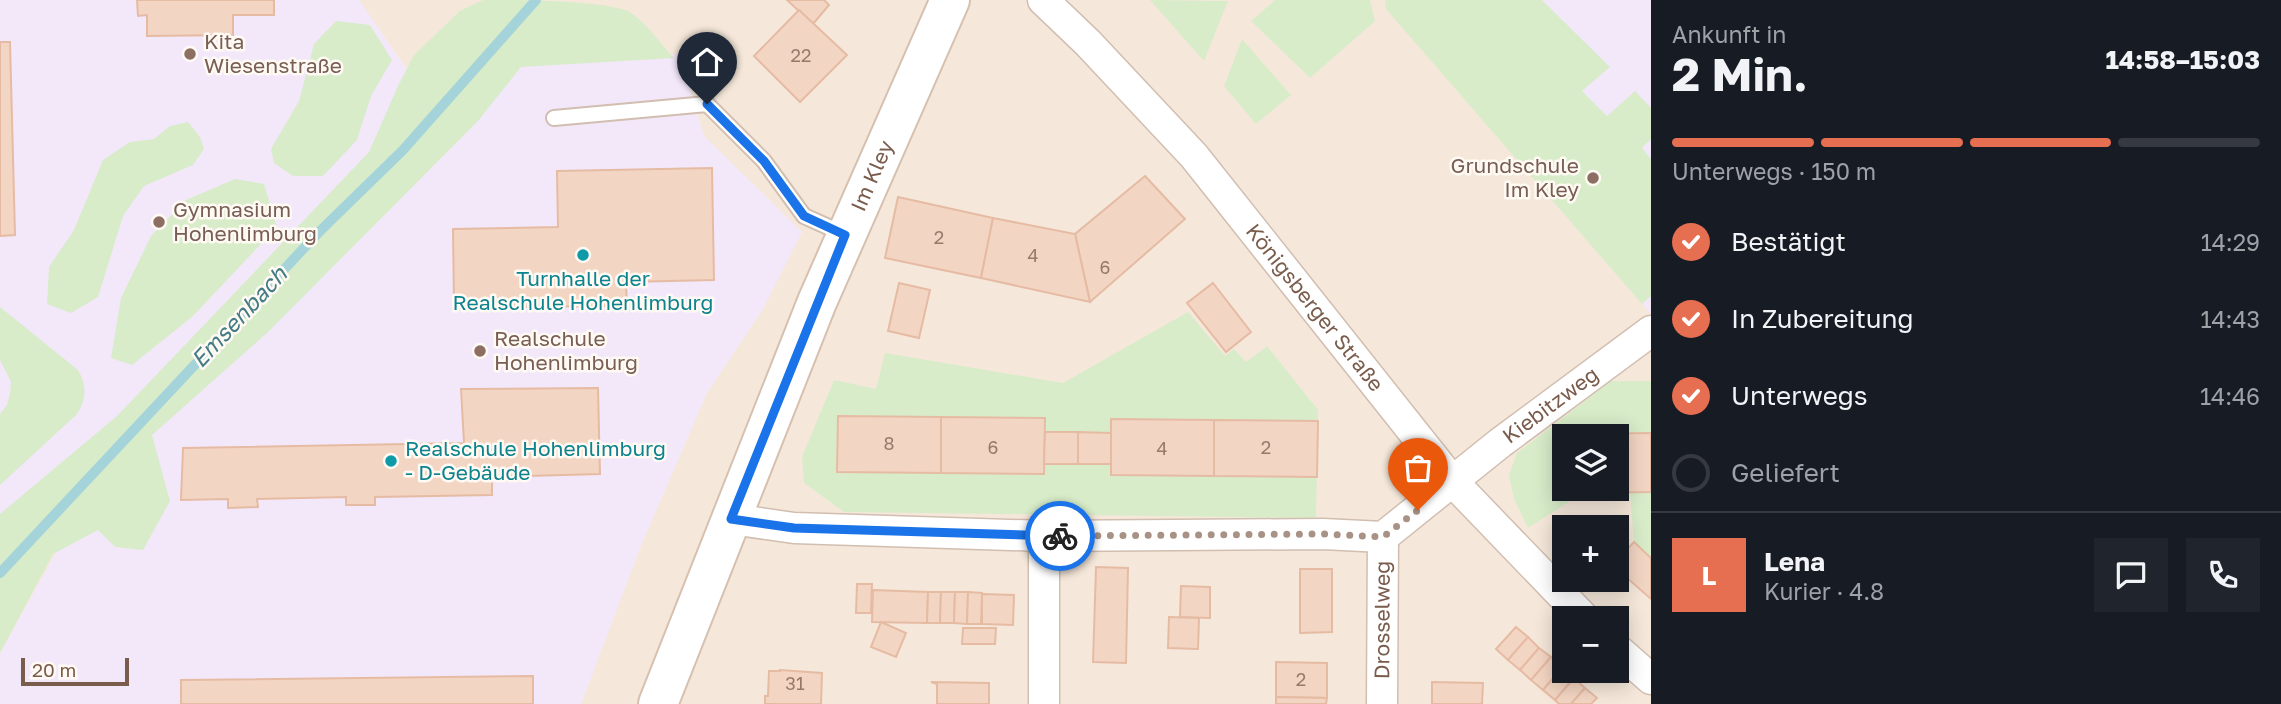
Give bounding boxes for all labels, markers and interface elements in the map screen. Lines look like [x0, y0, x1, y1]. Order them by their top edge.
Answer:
text: Ankunft in [1672, 20, 1787, 48]
place label: Kita Wiesenstraße [204, 28, 342, 78]
pin [677, 32, 737, 104]
icon: home [688, 43, 726, 81]
house number: 22 [791, 44, 811, 66]
text: 14:58–15:03 [2105, 44, 2260, 75]
marker: Kita Wiesenstraße [182, 46, 198, 62]
text: 2 Min. [1672, 46, 1808, 101]
street label: Im Kley [845, 136, 899, 215]
place label: Grundschule Im Kley [1451, 152, 1579, 202]
text: Unterwegs · 150 m [1672, 157, 1876, 185]
marker: Grundschule Im Kley [1585, 170, 1601, 186]
place label: Gymnasium Hohenlimburg [173, 196, 317, 246]
marker: Gymnasium Hohenlimburg [151, 214, 167, 230]
street label: Königsberger Straße [1241, 218, 1390, 396]
icon: check [1672, 223, 1710, 261]
house number: 2 [934, 226, 944, 248]
text: Bestätigt [1731, 226, 1846, 257]
text: 14:29 [2201, 228, 2260, 256]
house number: 4 [1028, 244, 1039, 266]
marker: Turnhalle der Realschule Hohenlimburg [575, 247, 591, 263]
house number: 6 [1100, 256, 1110, 278]
water label: Emsenbach [184, 259, 293, 373]
place label: Turnhalle der Realschule Hohenlimburg [453, 265, 714, 315]
icon: check [1672, 300, 1710, 338]
text: In Zubereitung [1731, 303, 1914, 334]
text: 14:43 [2200, 305, 2260, 333]
place label: Realschule Hohenlimburg [494, 325, 638, 375]
marker: Realschule Hohenlimburg [472, 343, 488, 359]
street label: Kiebitzweg [1497, 361, 1603, 449]
icon: check [1672, 377, 1710, 415]
text: Unterwegs [1731, 380, 1868, 411]
text: 14:46 [2200, 382, 2260, 410]
map controls [1552, 424, 1629, 683]
button: layers [1552, 424, 1629, 501]
house number: 8 [884, 432, 894, 454]
place label: Realschule Hohenlimburg - D-Gebäude [405, 435, 666, 485]
house number: 6 [988, 436, 998, 458]
house number: 2 [1261, 436, 1271, 458]
house number: 4 [1157, 437, 1168, 459]
pin [1388, 438, 1448, 510]
icon: bag [1399, 449, 1437, 487]
marker: Realschule Hohenlimburg - D-Gebäude [383, 453, 399, 469]
text: Geliefert [1731, 457, 1840, 488]
courier [1025, 501, 1095, 571]
button: + [1552, 515, 1629, 592]
icon: bike [1041, 517, 1079, 555]
button: chat [2094, 538, 2168, 612]
button: phone [2186, 538, 2260, 612]
text: Lena [1764, 546, 1825, 577]
text: L [1702, 560, 1716, 591]
street label: Drosselweg [1368, 561, 1395, 679]
text: Kurier · 4.8 [1764, 577, 1884, 605]
button: − [1552, 606, 1629, 683]
scale bar [21, 655, 130, 687]
text: 20 m [32, 658, 76, 681]
house number: 2 [1296, 668, 1306, 690]
house number: 31 [785, 672, 805, 694]

